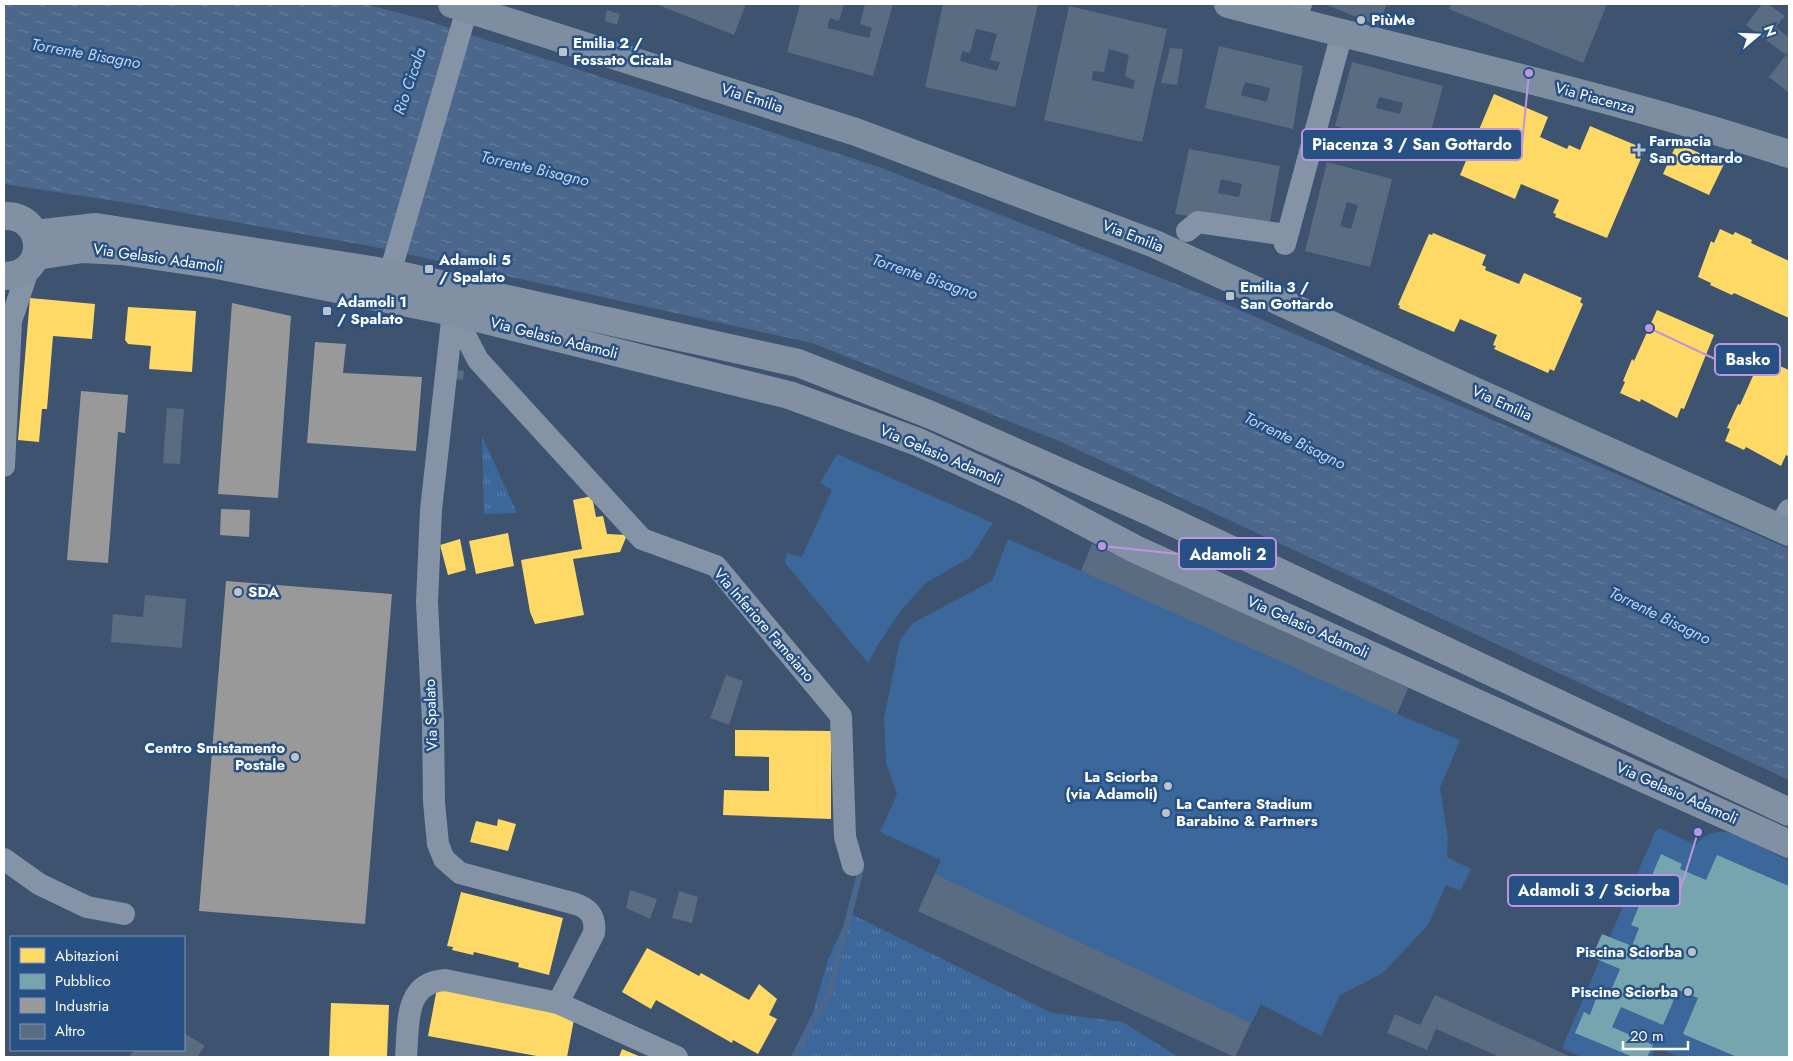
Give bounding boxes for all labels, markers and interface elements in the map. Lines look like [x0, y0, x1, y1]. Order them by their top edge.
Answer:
place label: PiùMe [1371, 9, 1415, 31]
north arrow [1733, 10, 1783, 60]
marker: PiùMe [1355, 14, 1367, 26]
text: N [1759, 22, 1782, 39]
place label: Emilia 2 / Fossato Cicala [573, 32, 672, 71]
water label: Torrente Bisagno [30, 33, 143, 74]
water label: Rio Cicala [387, 44, 432, 118]
marker: Emilia 2 / Fossato Cicala [557, 46, 569, 58]
street label: Via Piacenza [1553, 77, 1637, 119]
street label: Via Emilia [718, 78, 786, 118]
callout: Piacenza 3 / San Gottardo [1302, 129, 1522, 160]
place label: Farmacia San Gottardo [1649, 130, 1743, 169]
text: Piacenza 3 / San Gottardo [1312, 133, 1512, 156]
marker: Farmacia San Gottardo [1633, 144, 1645, 156]
water label: Torrente Bisagno [478, 145, 592, 192]
street label: Via Emilia [1099, 214, 1167, 258]
street label: Via Gelasio Adamoli [92, 238, 224, 278]
water label: Torrente Bisagno [869, 248, 981, 305]
place label: Adamoli 5 / Spalato [438, 249, 511, 288]
marker: Adamoli 5 / Spalato [423, 263, 435, 275]
place label: Emilia 3 / San Gottardo [1240, 276, 1334, 315]
marker: Emilia 3 / San Gottardo [1224, 290, 1236, 302]
place label: Adamoli 1 / Spalato [336, 291, 407, 330]
marker: Adamoli 1 / Spalato [321, 305, 333, 317]
street label: Via Gelasio Adamoli [488, 311, 620, 365]
callout: Basko [1715, 344, 1780, 375]
text: Basko [1726, 348, 1770, 371]
street label: Via Emilia [1468, 380, 1536, 426]
water label: Torrente Bisagno [1240, 406, 1350, 475]
street label: Via Gelasio Adamoli [876, 419, 1006, 491]
callout: Adamoli 2 [1179, 538, 1276, 569]
text: Adamoli 2 [1189, 543, 1266, 566]
street label: Via Inferiore Fameiano [708, 563, 820, 687]
place label: SDA [248, 581, 280, 603]
water label: Torrente Bisagno [1605, 581, 1715, 650]
marker: SDA [232, 586, 244, 598]
street label: Via Gelasio Adamoli [1244, 590, 1372, 664]
street label: Via Spalato [419, 679, 443, 751]
place label: Centro Smistamento Postale [145, 737, 285, 776]
marker: Centro Smistamento Postale [289, 751, 301, 763]
street label: Via Gelasio Adamoli [1613, 756, 1741, 830]
place label: La Sciorba (via Adamoli) [1065, 766, 1158, 805]
marker: La Sciorba (via Adamoli) [1162, 780, 1174, 792]
place label: La Cantera Stadium Barabino & Partners [1176, 793, 1318, 832]
marker: La Cantera Stadium Barabino & Partners [1160, 807, 1172, 819]
callout: Adamoli 3 / Sciorba [1508, 875, 1680, 906]
text: Adamoli 3 / Sciorba [1517, 879, 1670, 902]
legend [10, 936, 185, 1051]
place label: Piscina Sciorba [1576, 941, 1682, 963]
text: Abitazioni [55, 945, 119, 967]
marker: Piscina Sciorba [1686, 946, 1698, 958]
text: Pubblico [55, 970, 111, 992]
place label: Piscine Sciorba [1571, 981, 1678, 1003]
marker: Piscine Sciorba [1682, 986, 1694, 998]
text: Industria [55, 995, 109, 1017]
scale bar [1623, 1018, 1688, 1050]
text: Altro [55, 1020, 85, 1042]
text: 20 m [1630, 1025, 1664, 1047]

